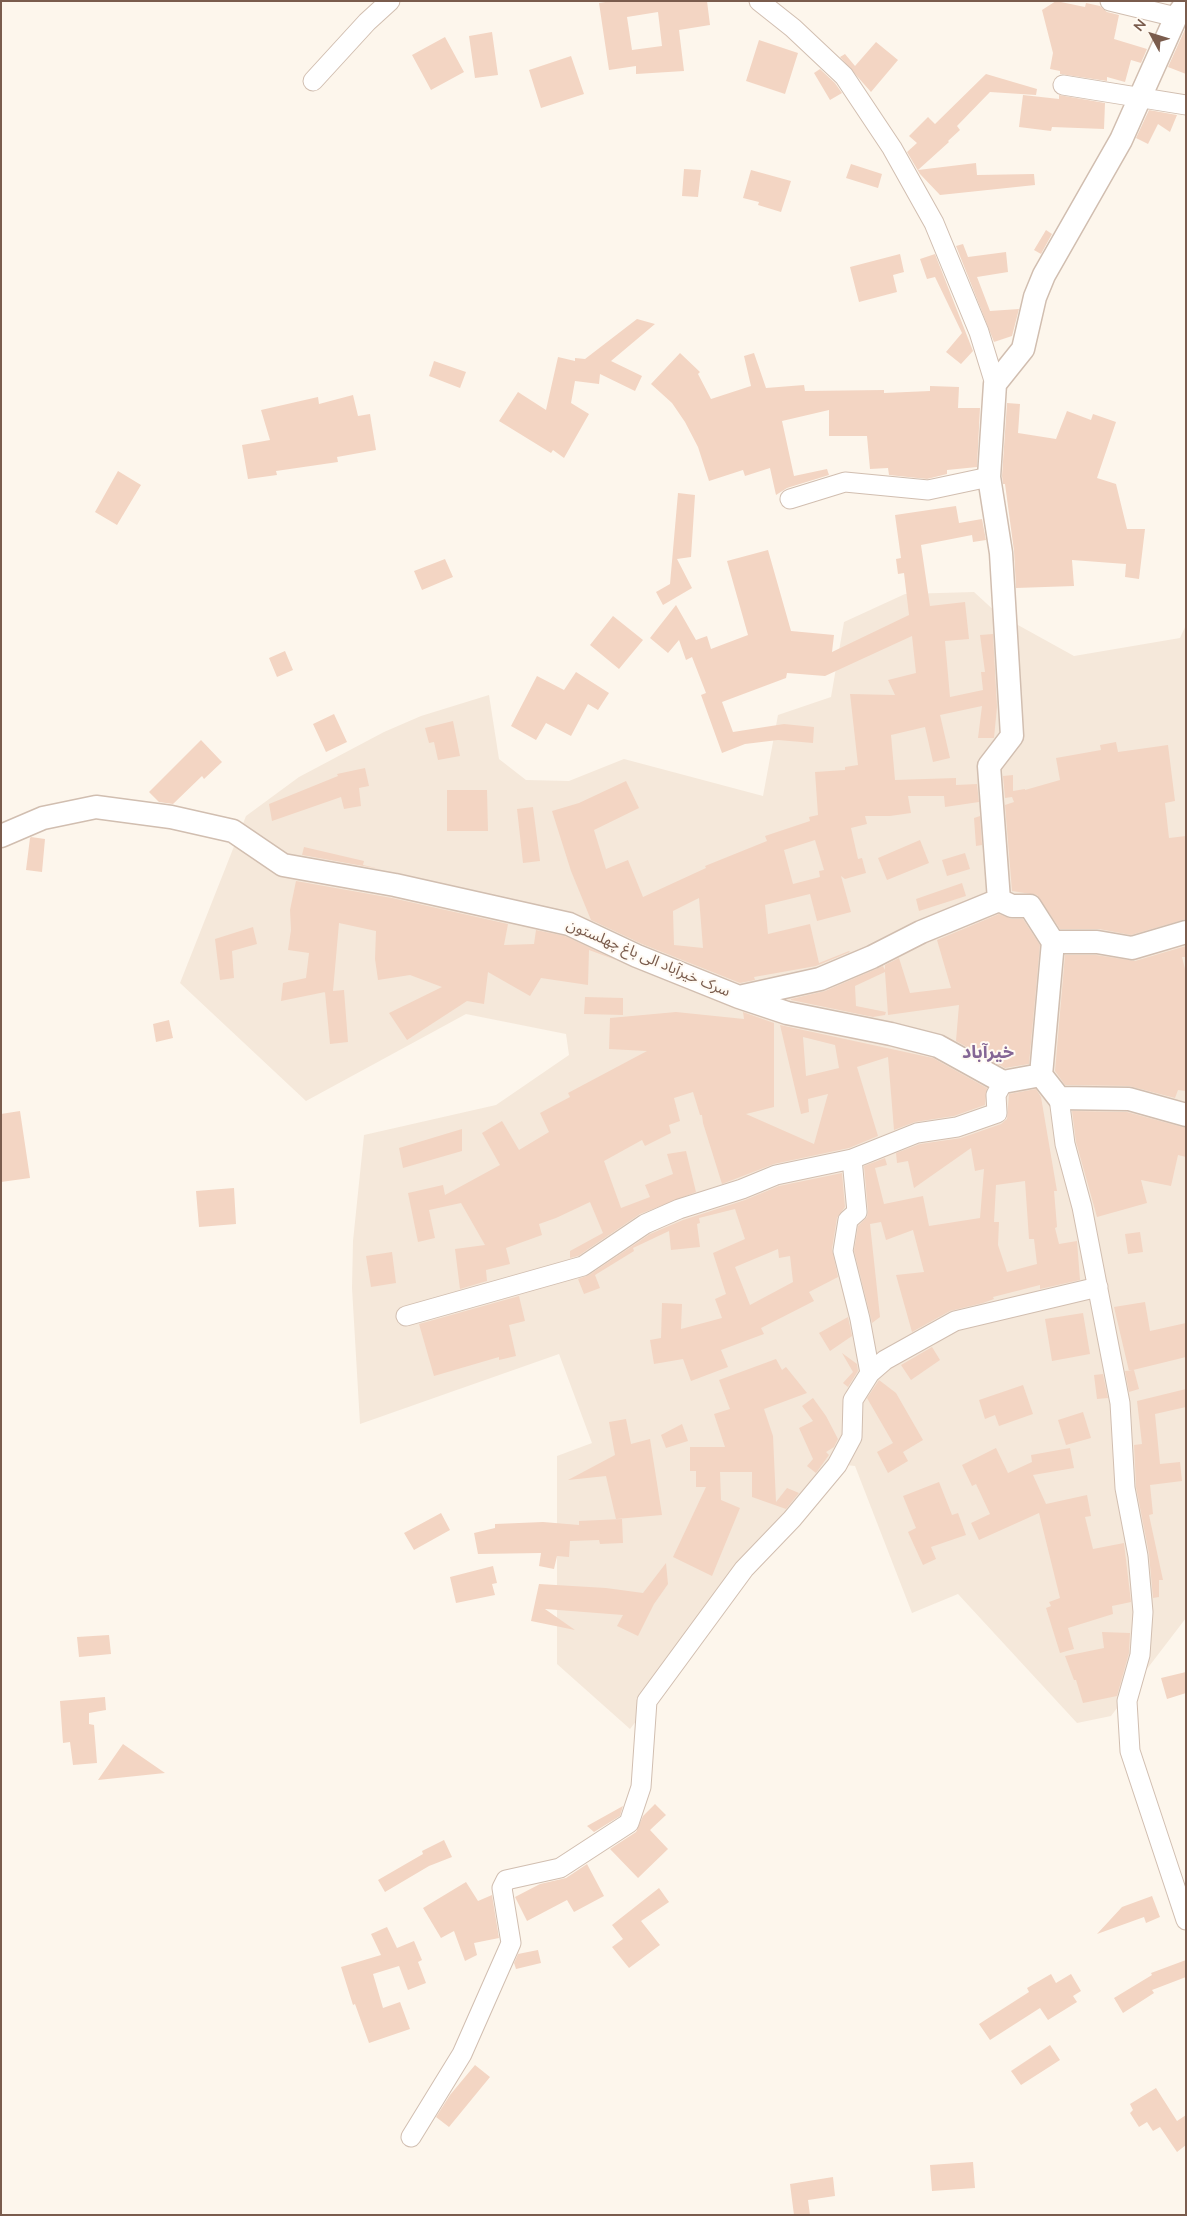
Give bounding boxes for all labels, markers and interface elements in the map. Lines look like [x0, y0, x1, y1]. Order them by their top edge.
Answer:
north arrow [1127, 10, 1177, 60]
text: N [1129, 15, 1151, 35]
street label: سرک خیرآباد الی باغ چهلستون [564, 916, 732, 1002]
district label: خیرآباد [962, 1043, 1014, 1065]

